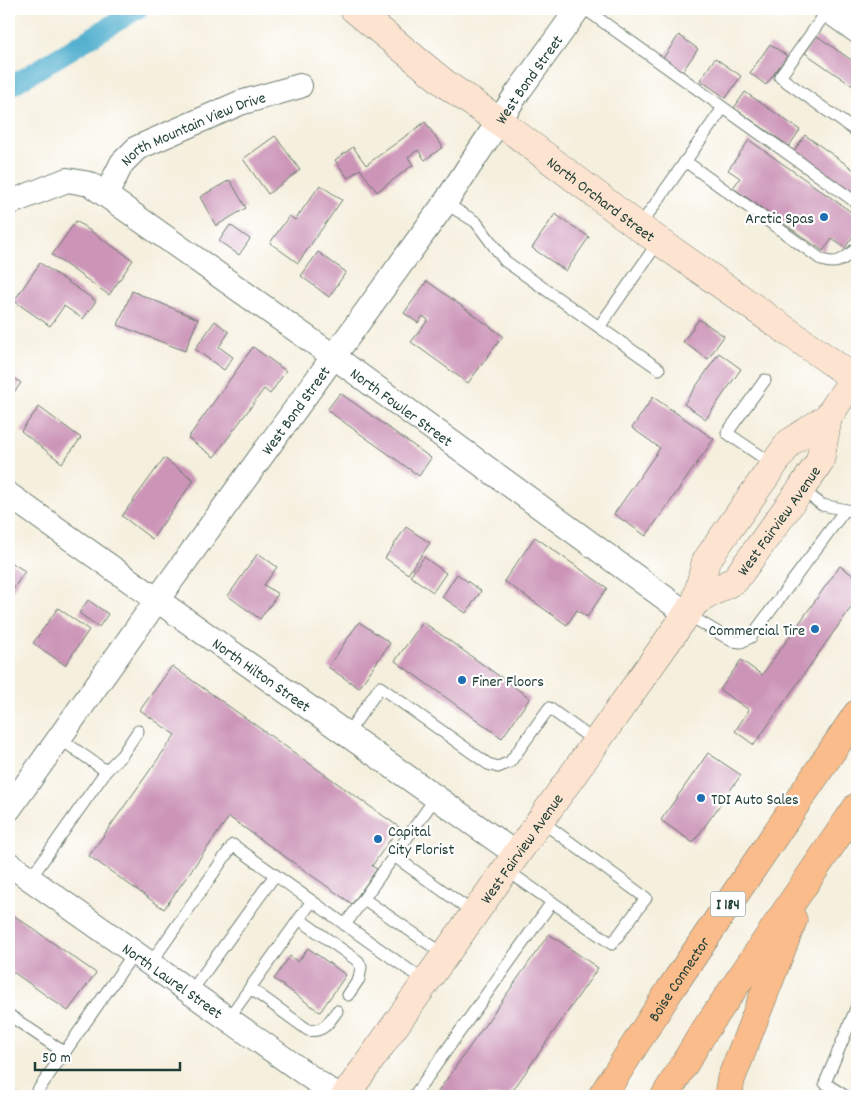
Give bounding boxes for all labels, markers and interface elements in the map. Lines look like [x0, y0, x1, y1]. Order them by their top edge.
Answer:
street label: West Bond Street [491, 31, 570, 130]
street label: North Mountain View Drive [116, 87, 269, 172]
street label: North Orchard Street [541, 152, 659, 249]
place label: Arctic Spas [745, 208, 814, 231]
marker: Arctic Spas [818, 211, 830, 223]
street label: West Bond Street [257, 362, 337, 460]
street label: North Fowler Street [345, 363, 457, 454]
street label: West Fairview Avenue [733, 462, 828, 581]
place label: Commercial Tire [708, 620, 805, 643]
marker: Commercial Tire [809, 623, 821, 635]
street label: North Hilton Street [207, 633, 315, 719]
place label: Finer Floors [472, 671, 544, 694]
marker: Finer Floors [456, 674, 468, 686]
place label: TDI Auto Sales [711, 789, 799, 812]
street label: West Fairview Avenue [476, 790, 570, 909]
marker: TDI Auto Sales [695, 792, 707, 804]
place label: Capital City Florist [388, 821, 455, 862]
marker: Capital City Florist [372, 833, 384, 845]
road number: I 184 [710, 892, 746, 916]
street label: Boise Connector [644, 933, 717, 1027]
street label: North Laurel Street [117, 939, 227, 1026]
scale bar [35, 1040, 180, 1072]
text: 50 m [42, 1048, 71, 1070]

